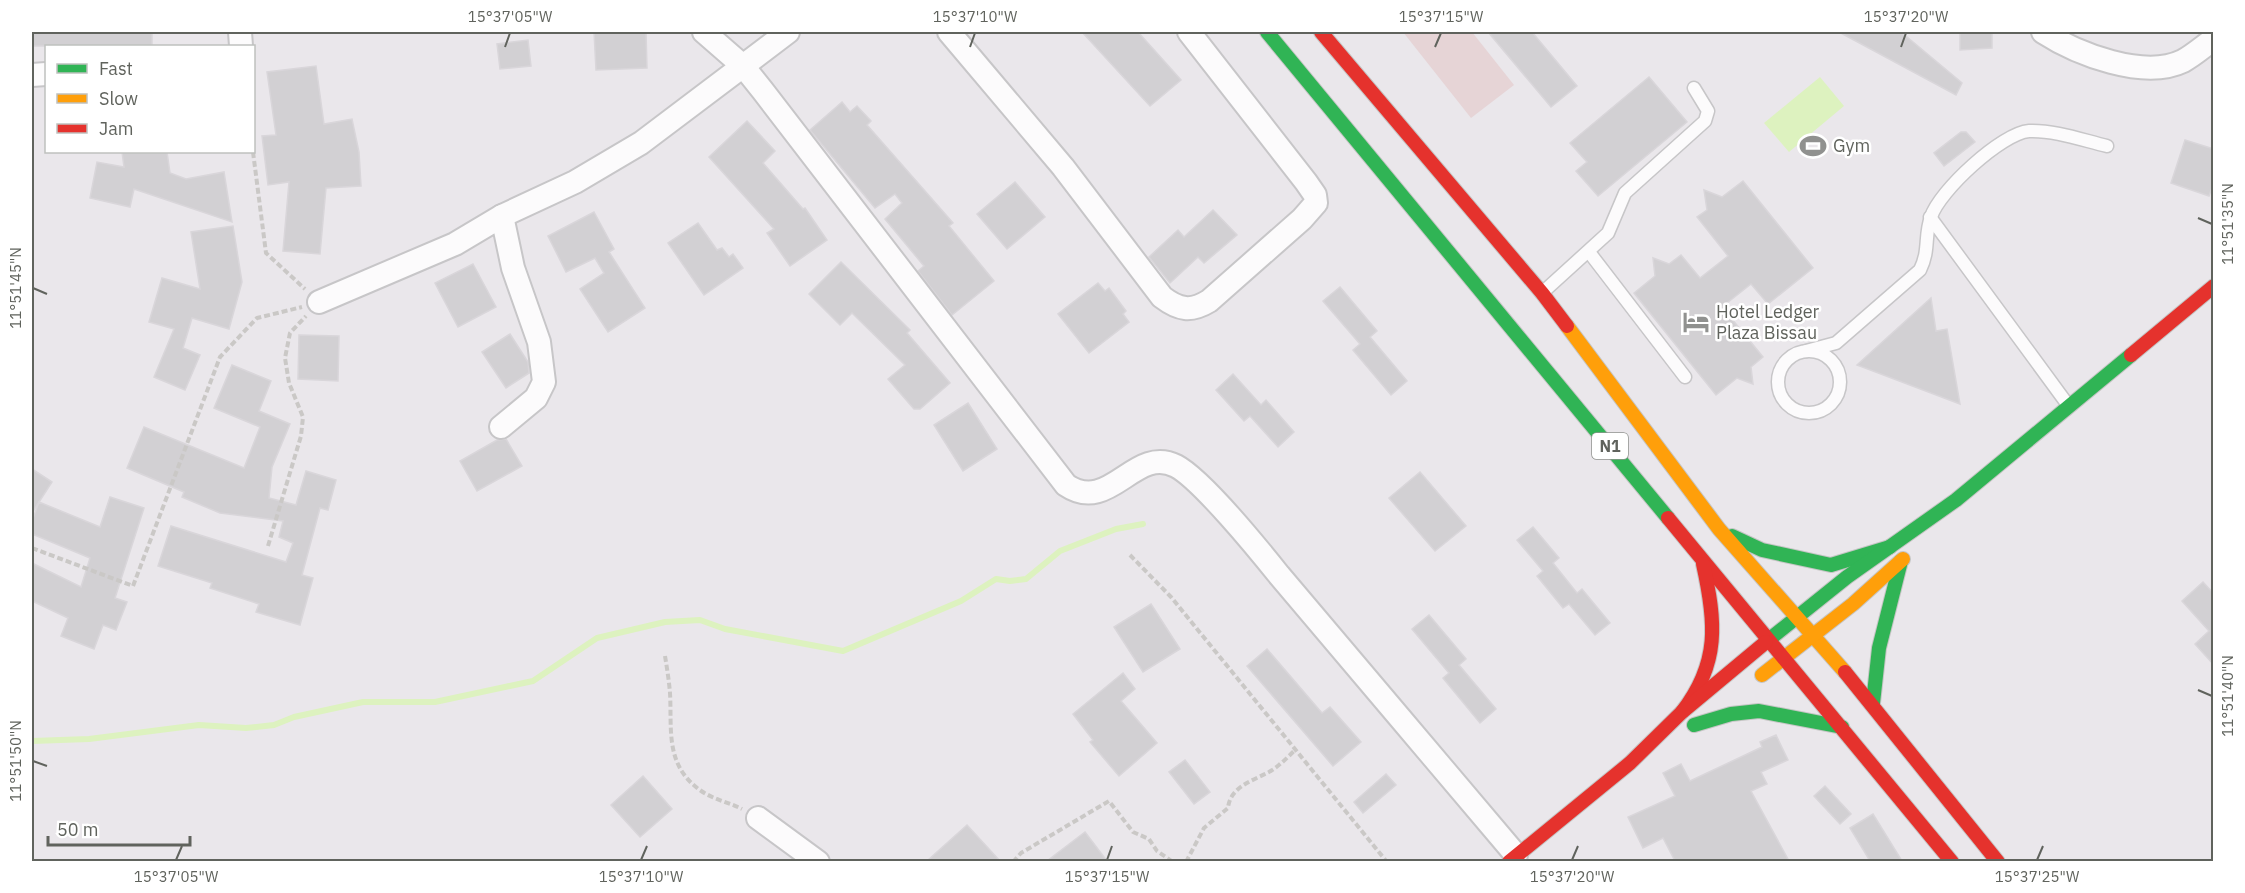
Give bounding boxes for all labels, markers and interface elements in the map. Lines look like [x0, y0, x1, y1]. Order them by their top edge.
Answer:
text: 15°37'05"W [468, 7, 553, 26]
text: 15°37'10"W [933, 7, 1018, 26]
text: 15°37'15"W [1399, 7, 1484, 26]
text: 15°37'20"W [1864, 7, 1949, 26]
legend [45, 45, 255, 153]
text: Fast [99, 57, 133, 80]
text: Slow [99, 87, 138, 110]
text: Jam [99, 117, 134, 140]
sports icon: Gym [1798, 131, 1828, 161]
place label: Gym [1833, 134, 1870, 157]
text: 11°51'35"N [2218, 183, 2237, 265]
text: 11°51'45"N [6, 247, 25, 329]
place label: Hotel Ledger Plaza Bissau [1716, 300, 1820, 344]
hotel icon: Hotel Ledger Plaza Bissau [1681, 307, 1711, 337]
road number: N1 [1592, 433, 1628, 459]
text: 11°51'40"N [2218, 655, 2237, 737]
text: 11°51'50"N [6, 720, 25, 802]
scale bar [48, 809, 190, 847]
text: 50 m [57, 818, 99, 841]
text: 15°37'05"W [134, 867, 219, 886]
text: 15°37'10"W [599, 867, 684, 886]
text: 15°37'15"W [1065, 867, 1150, 886]
text: 15°37'20"W [1530, 867, 1615, 886]
text: 15°37'25"W [1995, 867, 2080, 886]

